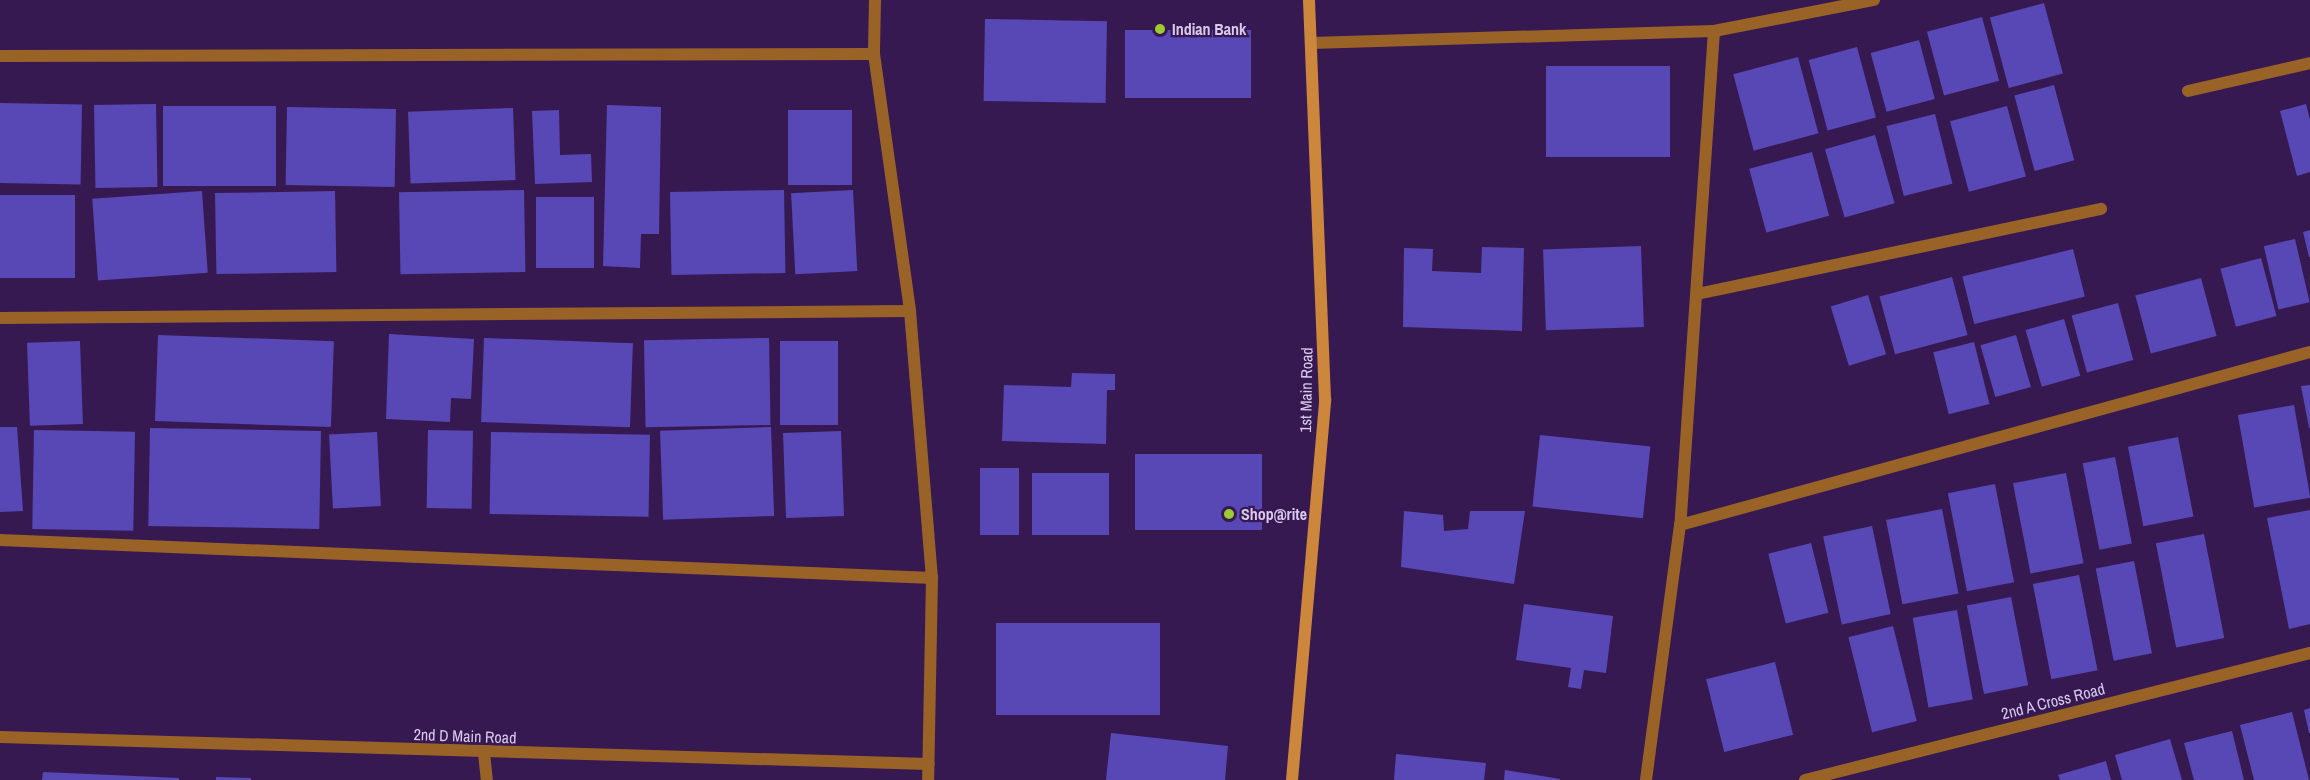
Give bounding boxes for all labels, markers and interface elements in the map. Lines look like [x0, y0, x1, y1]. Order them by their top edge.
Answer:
place label: Indian Bank [1172, 19, 1246, 39]
marker: Indian Bank [1153, 22, 1167, 36]
street label: 1st Main Road [1296, 347, 1316, 433]
place label: Shop@rite [1241, 504, 1307, 524]
marker: Shop@rite [1222, 507, 1236, 521]
street label: 2nd A Cross Road [1999, 679, 2107, 723]
street label: 2nd D Main Road [413, 725, 517, 747]

